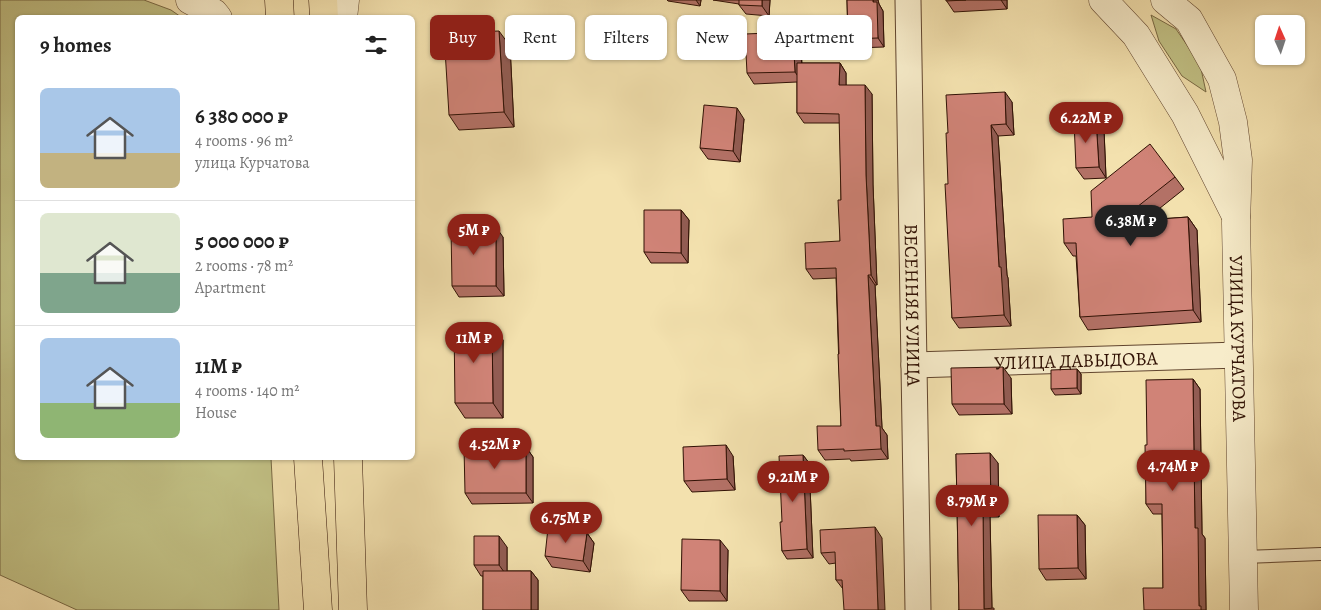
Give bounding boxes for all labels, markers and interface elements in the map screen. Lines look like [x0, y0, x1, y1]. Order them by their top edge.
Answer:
chip: Buy [430, 15, 495, 60]
chip: Rent [505, 15, 575, 60]
chip: Filters [585, 15, 667, 60]
chip: New [677, 15, 747, 60]
chip: Apartment [757, 15, 872, 60]
north arrow [1255, 15, 1305, 65]
map controls [1255, 15, 1305, 65]
text: 9 homes [40, 31, 111, 59]
icon: filters [362, 31, 390, 59]
text: 6 380 000 ₽ [195, 102, 288, 130]
pin: 6.22M ₽ [1040, 102, 1132, 144]
text: 6.22M ₽ [1060, 107, 1112, 129]
icon: home [80, 108, 140, 168]
text: 4 rooms · 96 m² [195, 130, 293, 152]
text: улица Курчатова [195, 152, 310, 174]
pin: 6.38M ₽ [1085, 204, 1177, 247]
text: 6.38M ₽ [1106, 210, 1156, 232]
pin: 5M ₽ [444, 214, 504, 256]
text: 5M ₽ [458, 219, 490, 241]
street label: ВЕСЕННЯЯ УЛИЦА [898, 223, 926, 387]
text: 5 000 000 ₽ [195, 227, 289, 255]
icon: home [80, 233, 140, 293]
text: 2 rooms · 78 m² [195, 255, 293, 277]
street label: УЛИЦА КУРЧАТОВА [1223, 255, 1252, 423]
text: Apartment [195, 277, 266, 299]
pin: 11M ₽ [439, 322, 509, 364]
text: 11M ₽ [456, 327, 492, 349]
street label: УЛИЦА ДАВЫДОВА [994, 345, 1159, 377]
text: 11M ₽ [195, 352, 242, 380]
icon: home [80, 358, 140, 418]
text: 4 rooms · 140 m² [195, 380, 300, 402]
text: House [195, 402, 237, 424]
pin: 4.52M ₽ [449, 428, 541, 470]
text: 4.52M ₽ [470, 433, 520, 455]
pin: 4.74M ₽ [1127, 450, 1219, 492]
text: 4.74M ₽ [1148, 455, 1198, 477]
pin: 9.21M ₽ [747, 460, 839, 503]
text: 9.21M ₽ [768, 466, 818, 488]
pin: 8.79M ₽ [926, 484, 1018, 527]
text: 8.79M ₽ [947, 490, 997, 512]
pin: 6.75M ₽ [520, 502, 612, 544]
text: 6.75M ₽ [541, 507, 591, 529]

